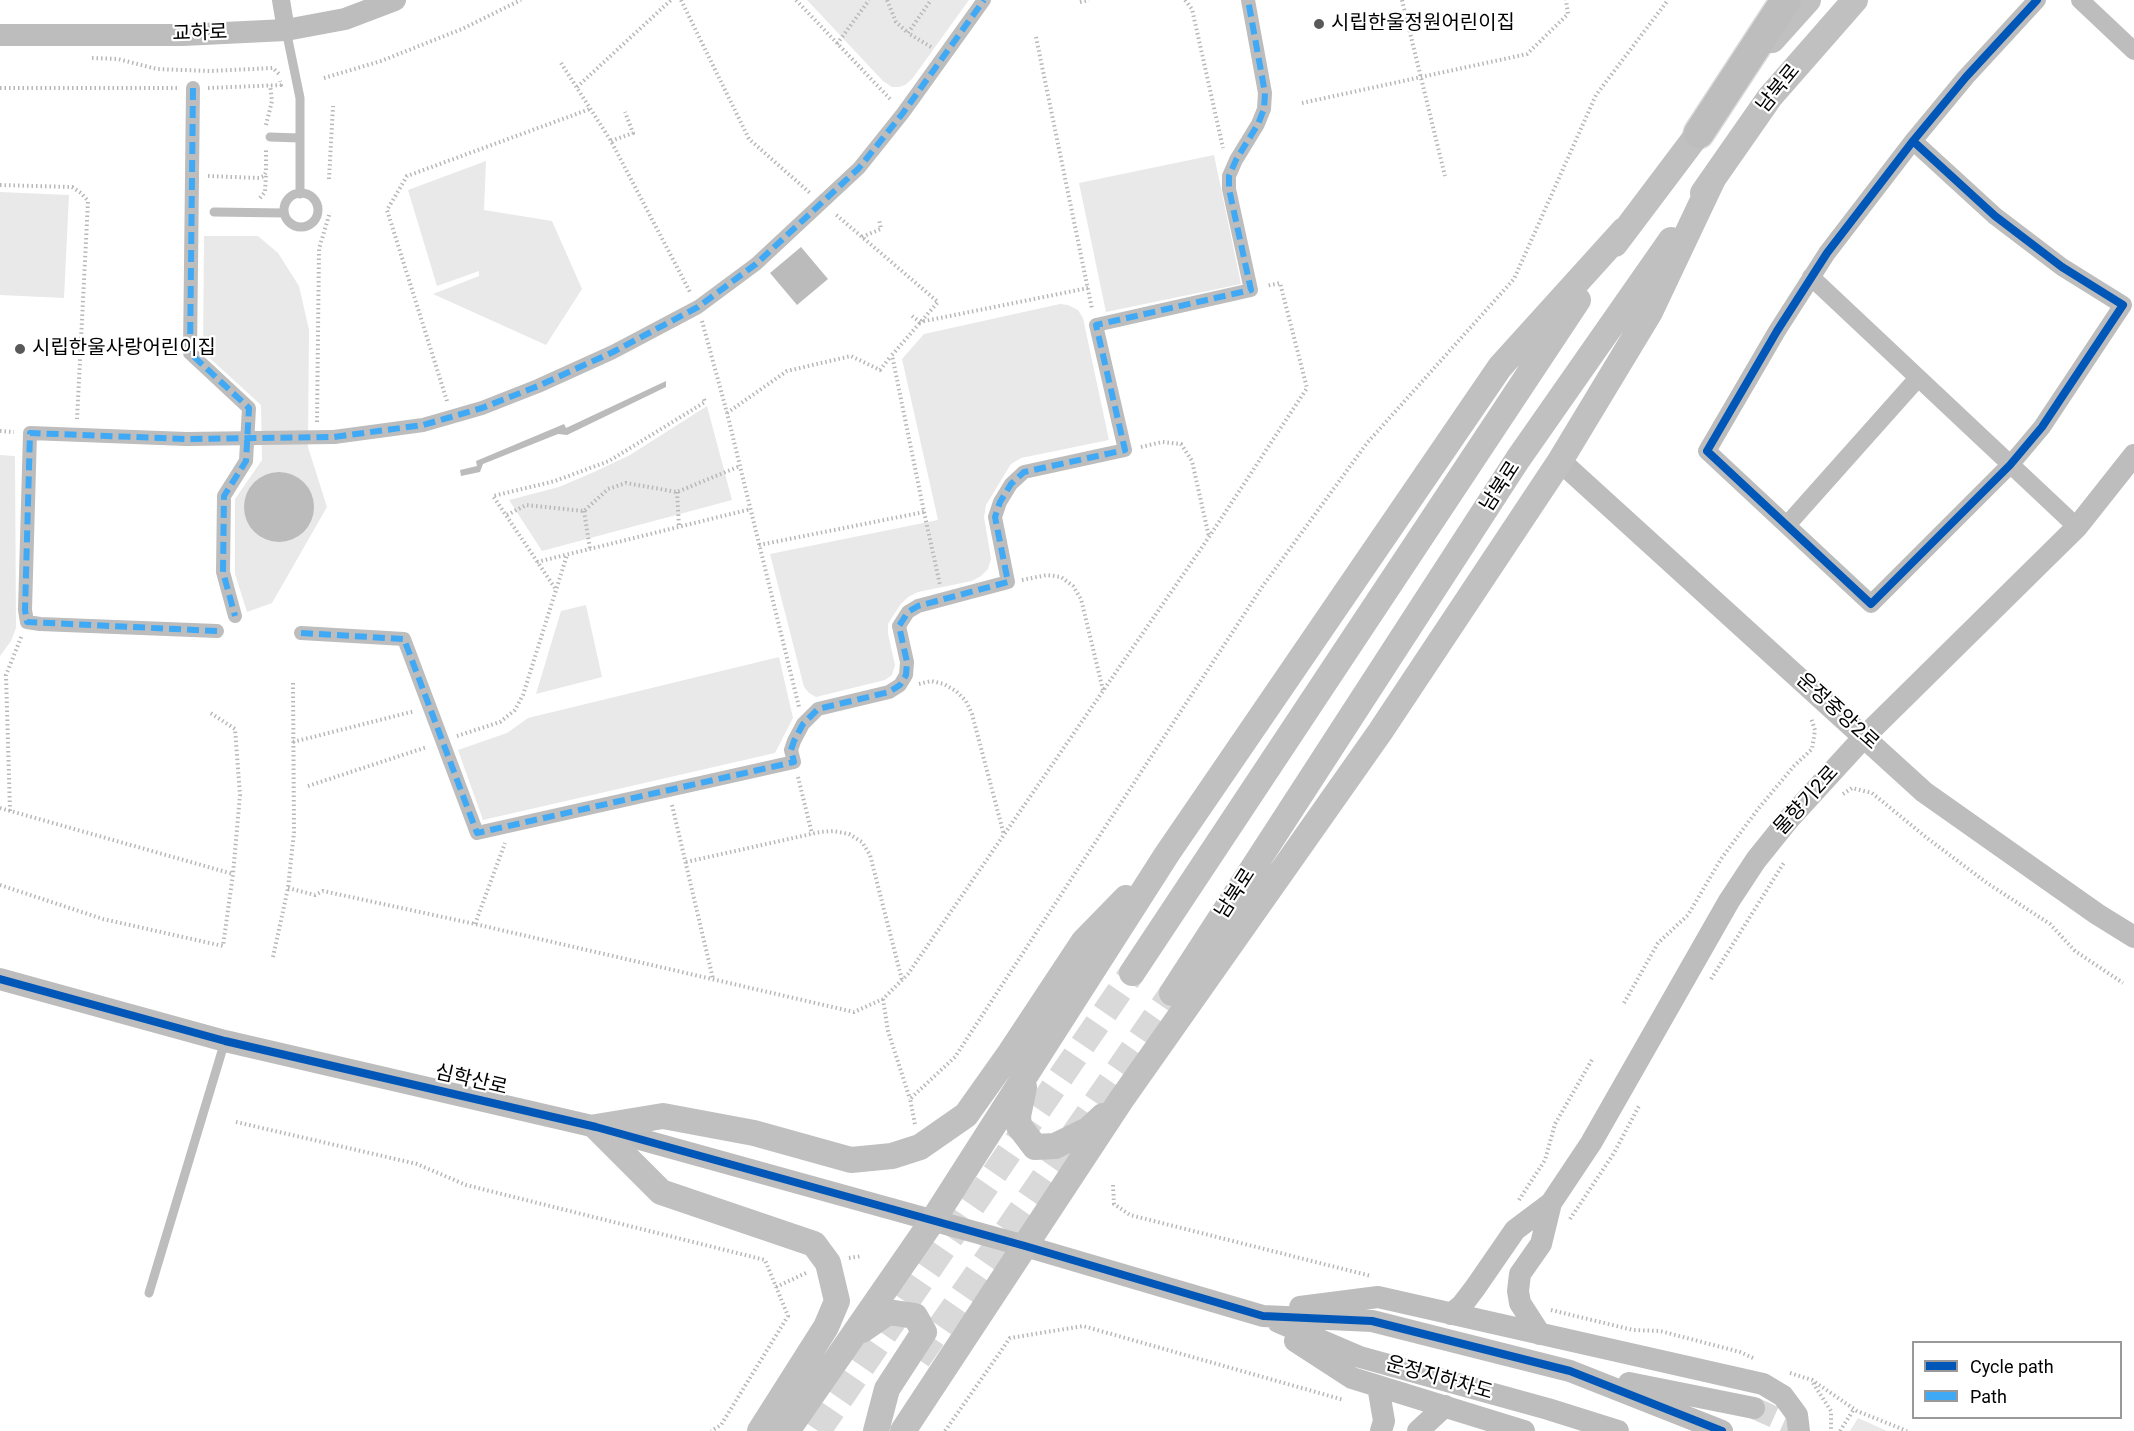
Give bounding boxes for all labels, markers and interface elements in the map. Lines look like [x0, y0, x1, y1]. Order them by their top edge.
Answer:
place label: 시립한울정원어린이집 [1331, 12, 1515, 36]
marker: 시립한울정원어린이집 [1312, 17, 1326, 31]
street label: 교하로 [172, 21, 228, 47]
street label: 남북로 [1752, 60, 1806, 118]
place label: 시립한울사랑어린이집 [32, 337, 216, 361]
marker: 시립한울사랑어린이집 [13, 342, 27, 356]
street label: 남북로 [1476, 457, 1526, 517]
street label: 운정중앙2로 [1791, 669, 1883, 755]
street label: 물향기2로 [1770, 761, 1844, 841]
street label: 남북로 [1211, 864, 1261, 924]
street label: 심학산로 [432, 1061, 510, 1101]
legend [1912, 1341, 2122, 1419]
street label: 운정지하차도 [1383, 1352, 1495, 1406]
text: Cycle path [1970, 1356, 2054, 1377]
text: Path [1970, 1386, 2007, 1407]

